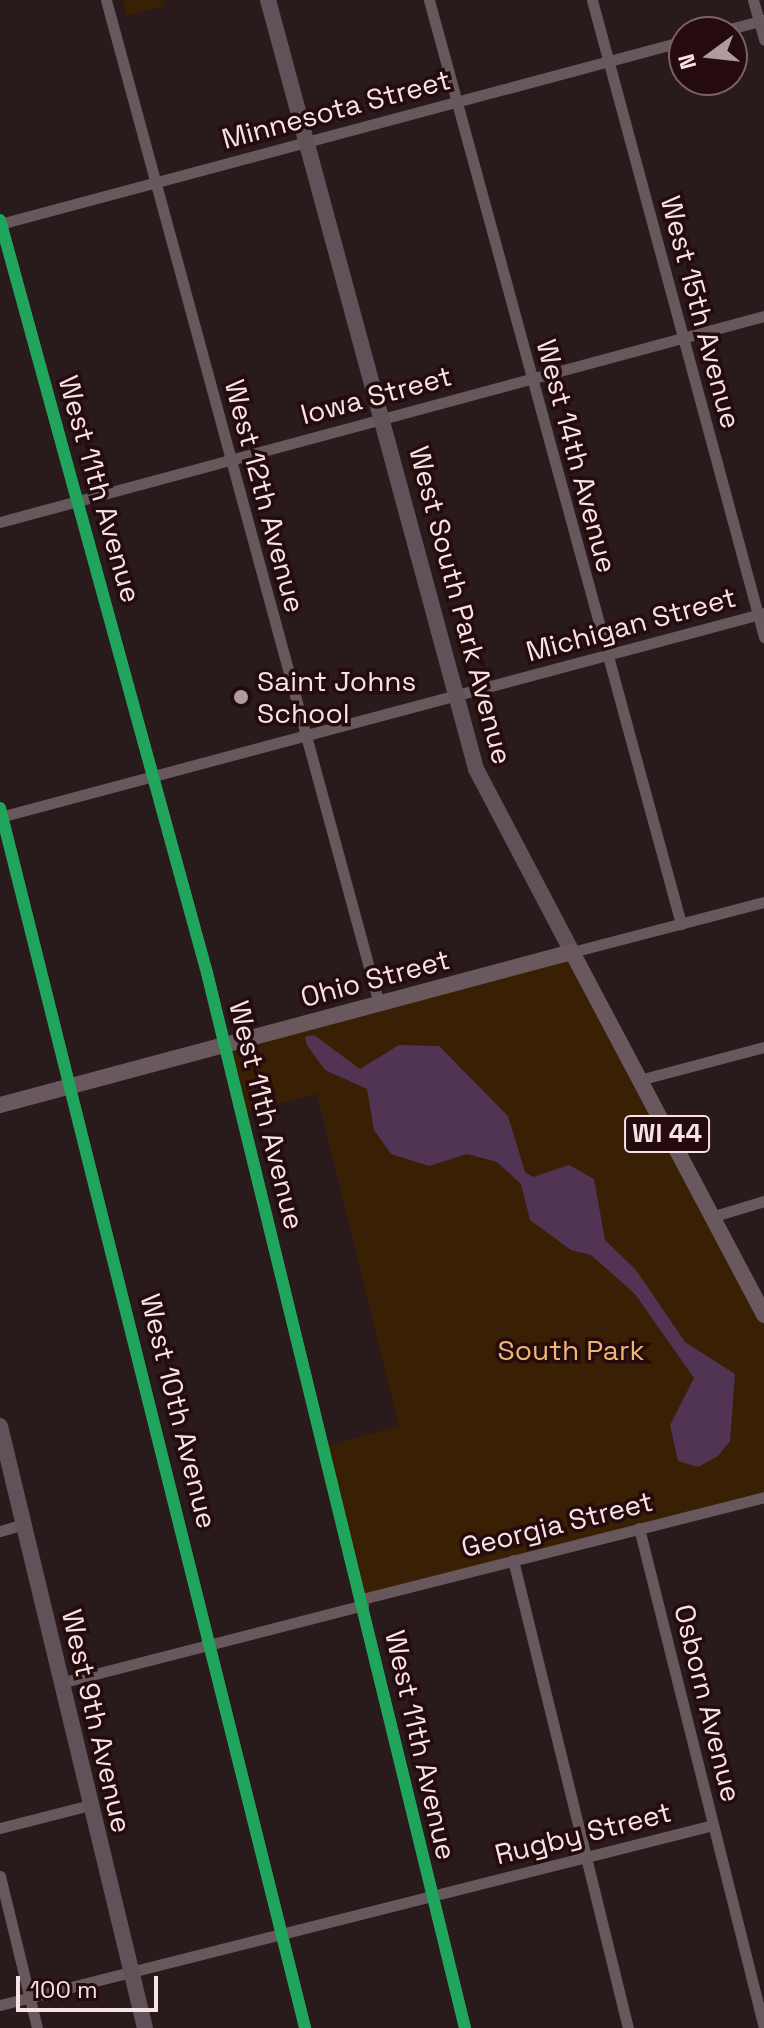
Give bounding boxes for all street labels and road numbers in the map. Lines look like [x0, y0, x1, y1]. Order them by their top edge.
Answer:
street label: Minnesota Street [218, 62, 454, 156]
street label: West 15th Avenue [654, 192, 748, 432]
street label: West 14th Avenue [530, 335, 624, 577]
street label: Iowa Street [297, 359, 455, 431]
street label: West 11th Avenue [51, 372, 149, 606]
street label: West 12th Avenue [218, 376, 312, 616]
street label: West South Park Avenue [402, 442, 520, 768]
street label: Michigan Street [522, 580, 740, 668]
street label: Ohio Street [297, 942, 453, 1014]
street label: West 11th Avenue [222, 997, 312, 1233]
road number: WI 44 [623, 1112, 711, 1156]
street label: West 10th Avenue [134, 1290, 224, 1532]
street label: Georgia Street [458, 1484, 656, 1564]
street label: Osborn Avenue [667, 1601, 749, 1805]
street label: West 9th Avenue [55, 1606, 139, 1836]
street label: West 11th Avenue [378, 1627, 464, 1863]
street label: Rugby Street [491, 1795, 675, 1871]

